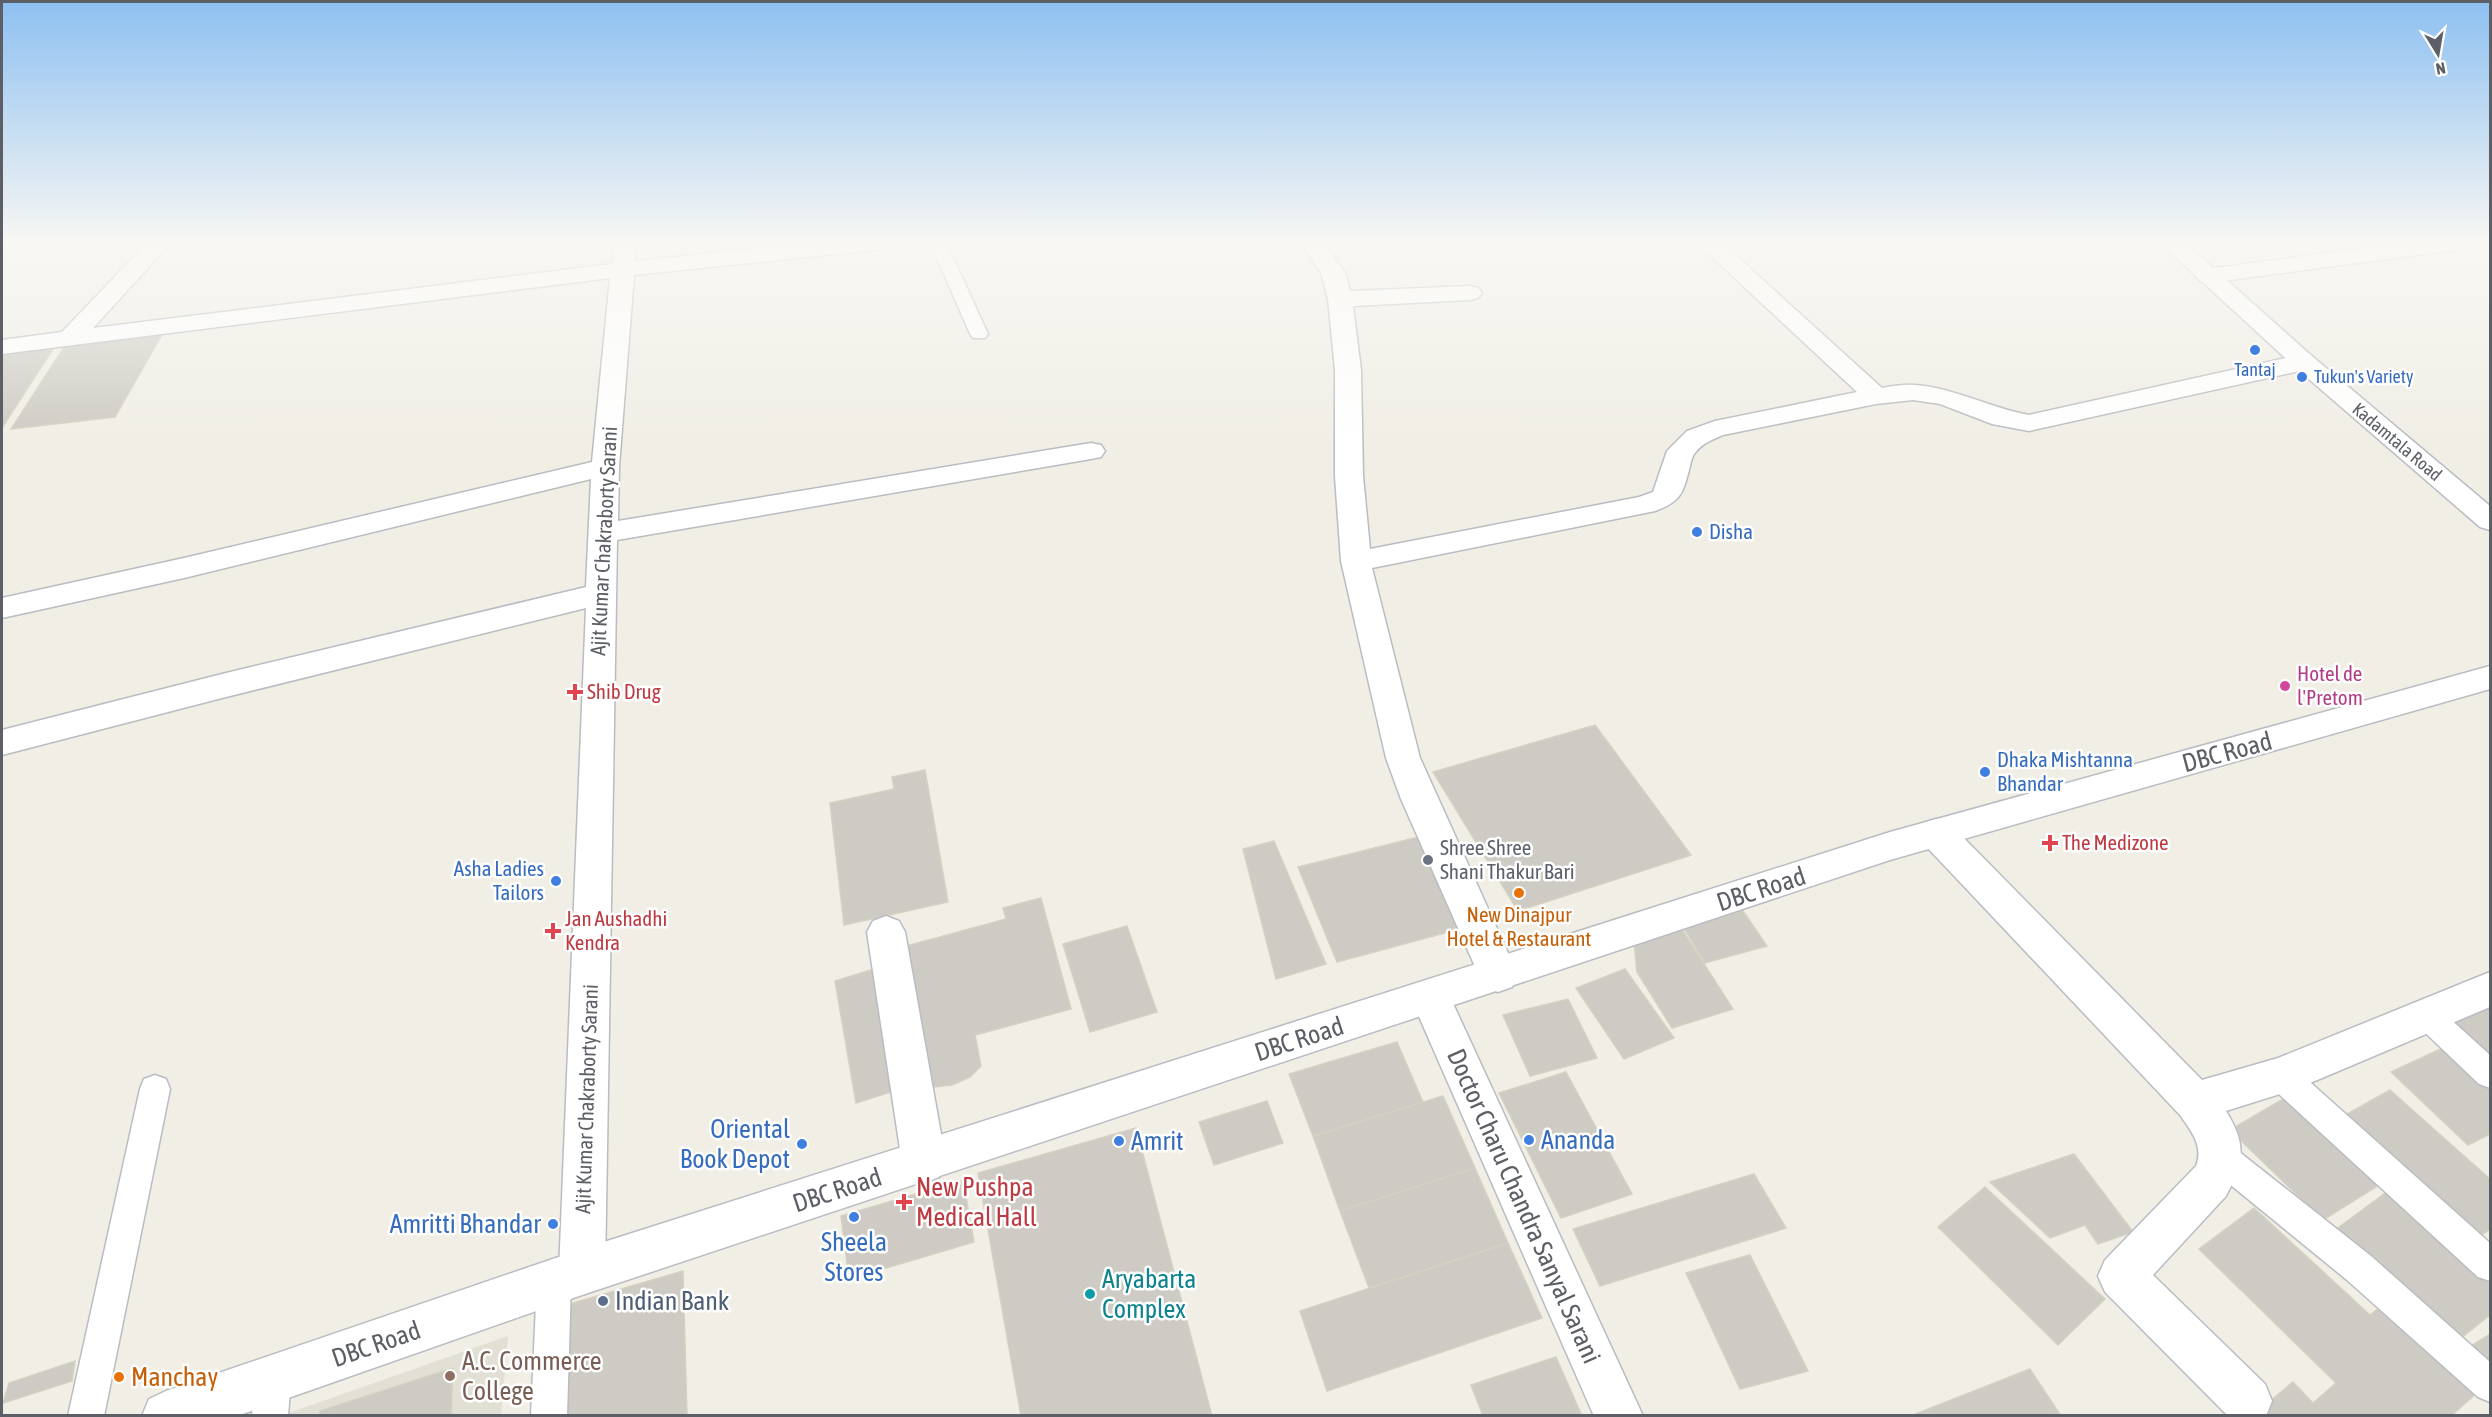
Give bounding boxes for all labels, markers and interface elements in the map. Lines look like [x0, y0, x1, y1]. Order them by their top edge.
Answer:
north arrow [2408, 24, 2468, 84]
text: N [2435, 59, 2447, 78]
marker: Tantaj [2248, 343, 2262, 357]
place label: Tantaj [2234, 359, 2276, 380]
place label: Tukun's Variety [2314, 366, 2413, 387]
marker: Tukun's Variety [2295, 370, 2309, 384]
street label: Kadamtala Road [2348, 398, 2446, 485]
street label: Ajit Kumar Chakraborty Sarani [585, 426, 621, 656]
place label: Disha [1709, 519, 1753, 543]
marker: Disha [1690, 525, 1704, 539]
place label: Hotel de l'Pretom [2297, 661, 2363, 709]
place label: Shib Drug [587, 679, 661, 703]
marker: Hotel de l'Pretom [2278, 679, 2292, 693]
marker: Shib Drug [568, 685, 582, 699]
street label: DBC Road [2179, 726, 2275, 778]
place label: Dhaka Mishtanna Bhandar [1997, 747, 2133, 795]
marker: Dhaka Mishtanna Bhandar [1978, 765, 1992, 779]
place label: The Medizone [2062, 830, 2169, 854]
place label: Shree Shree Shani Thakur Bari [1440, 835, 1575, 883]
marker: The Medizone [2043, 836, 2057, 850]
marker: Shree Shree Shani Thakur Bari [1421, 853, 1435, 867]
place label: Asha Ladies Tailors [454, 856, 544, 904]
street label: DBC Road [1713, 861, 1809, 917]
marker: Asha Ladies Tailors [549, 874, 563, 888]
marker: New Dinajpur Hotel & Restaurant [1512, 886, 1526, 900]
place label: New Dinajpur Hotel & Restaurant [1447, 902, 1591, 950]
place label: Jan Aushadhi Kendra [565, 906, 667, 954]
marker: Jan Aushadhi Kendra [546, 924, 560, 938]
street label: Ajit Kumar Chakraborty Sarani [570, 984, 602, 1214]
street label: DBC Road [1251, 1011, 1347, 1067]
street label: Doctor Charu Chandra Sanyal Sarani [1441, 1044, 1607, 1368]
place label: Oriental Book Depot [680, 1114, 790, 1174]
place label: Ananda [1541, 1125, 1615, 1155]
place label: Amrit [1131, 1126, 1184, 1156]
marker: Ananda [1522, 1133, 1536, 1147]
marker: Amrit [1112, 1134, 1126, 1148]
marker: Oriental Book Depot [795, 1137, 809, 1151]
street label: DBC Road [789, 1162, 885, 1218]
place label: New Pushpa Medical Hall [916, 1172, 1037, 1232]
marker: New Pushpa Medical Hall [897, 1195, 911, 1209]
place label: Amritti Bhandar [390, 1209, 541, 1239]
marker: Sheela Stores [847, 1210, 861, 1224]
marker: Amritti Bhandar [546, 1217, 560, 1231]
place label: Sheela Stores [821, 1227, 887, 1287]
place label: Aryabarta Complex [1102, 1264, 1196, 1324]
place label: Indian Bank [615, 1286, 729, 1316]
marker: Aryabarta Complex [1083, 1287, 1097, 1301]
marker: Indian Bank [596, 1294, 610, 1308]
street label: DBC Road [328, 1315, 424, 1373]
place label: A.C. Commerce College [462, 1346, 602, 1406]
place label: Manchay [131, 1362, 218, 1392]
marker: A.C. Commerce College [443, 1369, 457, 1383]
marker: Manchay [112, 1370, 126, 1384]

